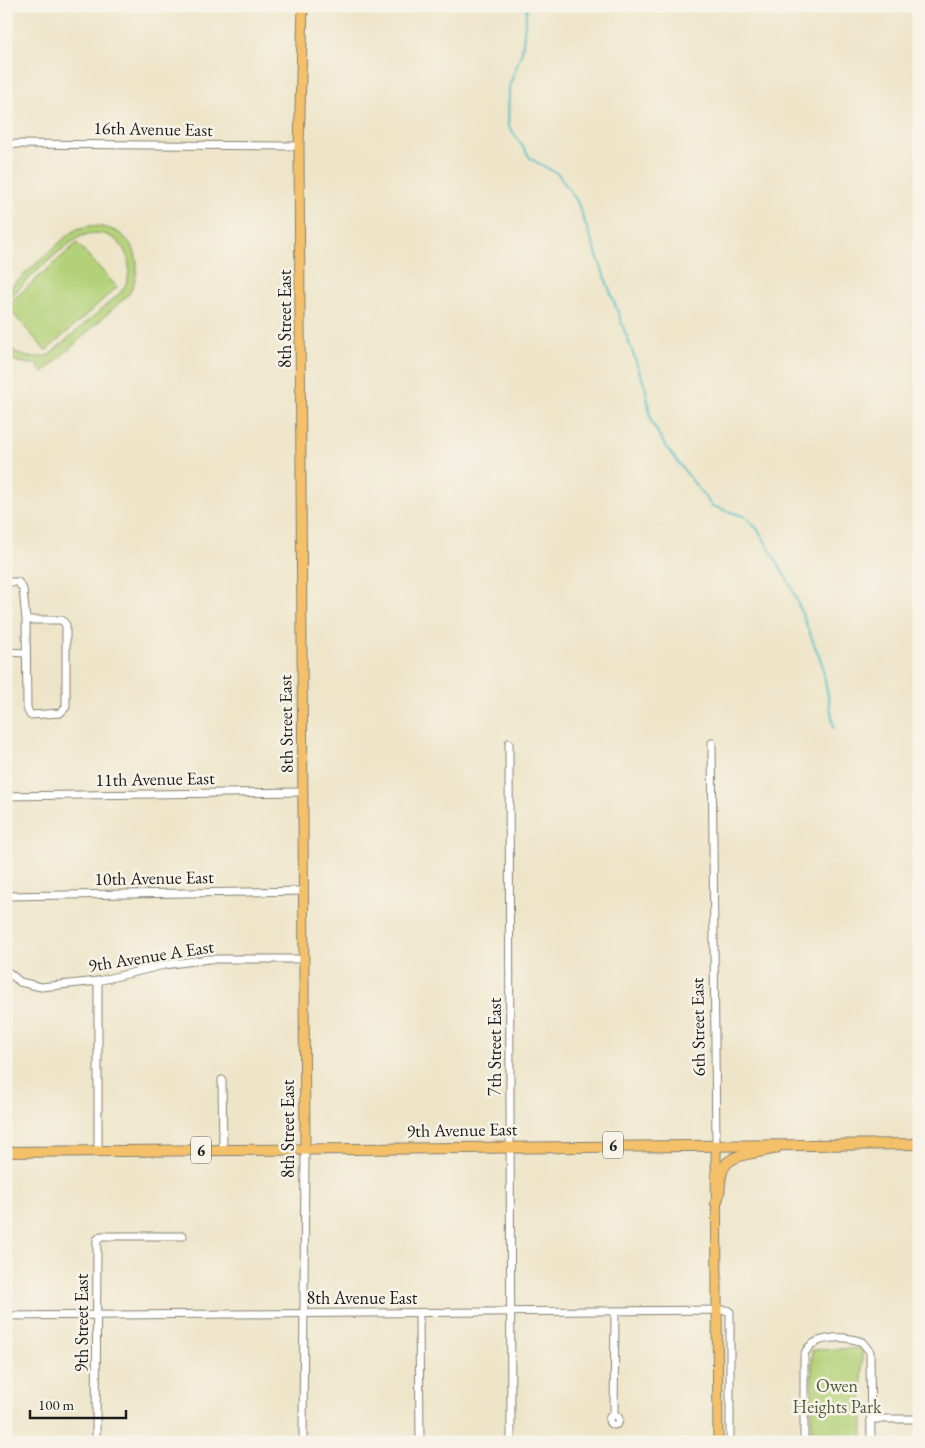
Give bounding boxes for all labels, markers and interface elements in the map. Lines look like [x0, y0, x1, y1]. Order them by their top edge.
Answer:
street label: 16th Avenue East [93, 116, 213, 141]
street label: 8th Street East [273, 269, 296, 368]
street label: 8th Street East [273, 674, 298, 774]
street label: 11th Avenue East [95, 766, 215, 791]
street label: 10th Avenue East [94, 865, 214, 890]
street label: 9th Avenue A East [86, 934, 216, 977]
street label: 6th Street East [685, 977, 710, 1077]
street label: 7th Street East [483, 997, 506, 1096]
street label: 8th Street East [276, 1079, 299, 1178]
street label: 9th Avenue East [406, 1117, 518, 1142]
road number: 6 [603, 1132, 623, 1158]
road number: 6 [191, 1136, 211, 1164]
street label: 9th Street East [70, 1273, 93, 1372]
street label: 8th Avenue East [307, 1286, 418, 1309]
park label: Owen Heights Park [793, 1374, 882, 1418]
scale bar [30, 1388, 126, 1420]
text: 100 m [38, 1395, 75, 1414]

